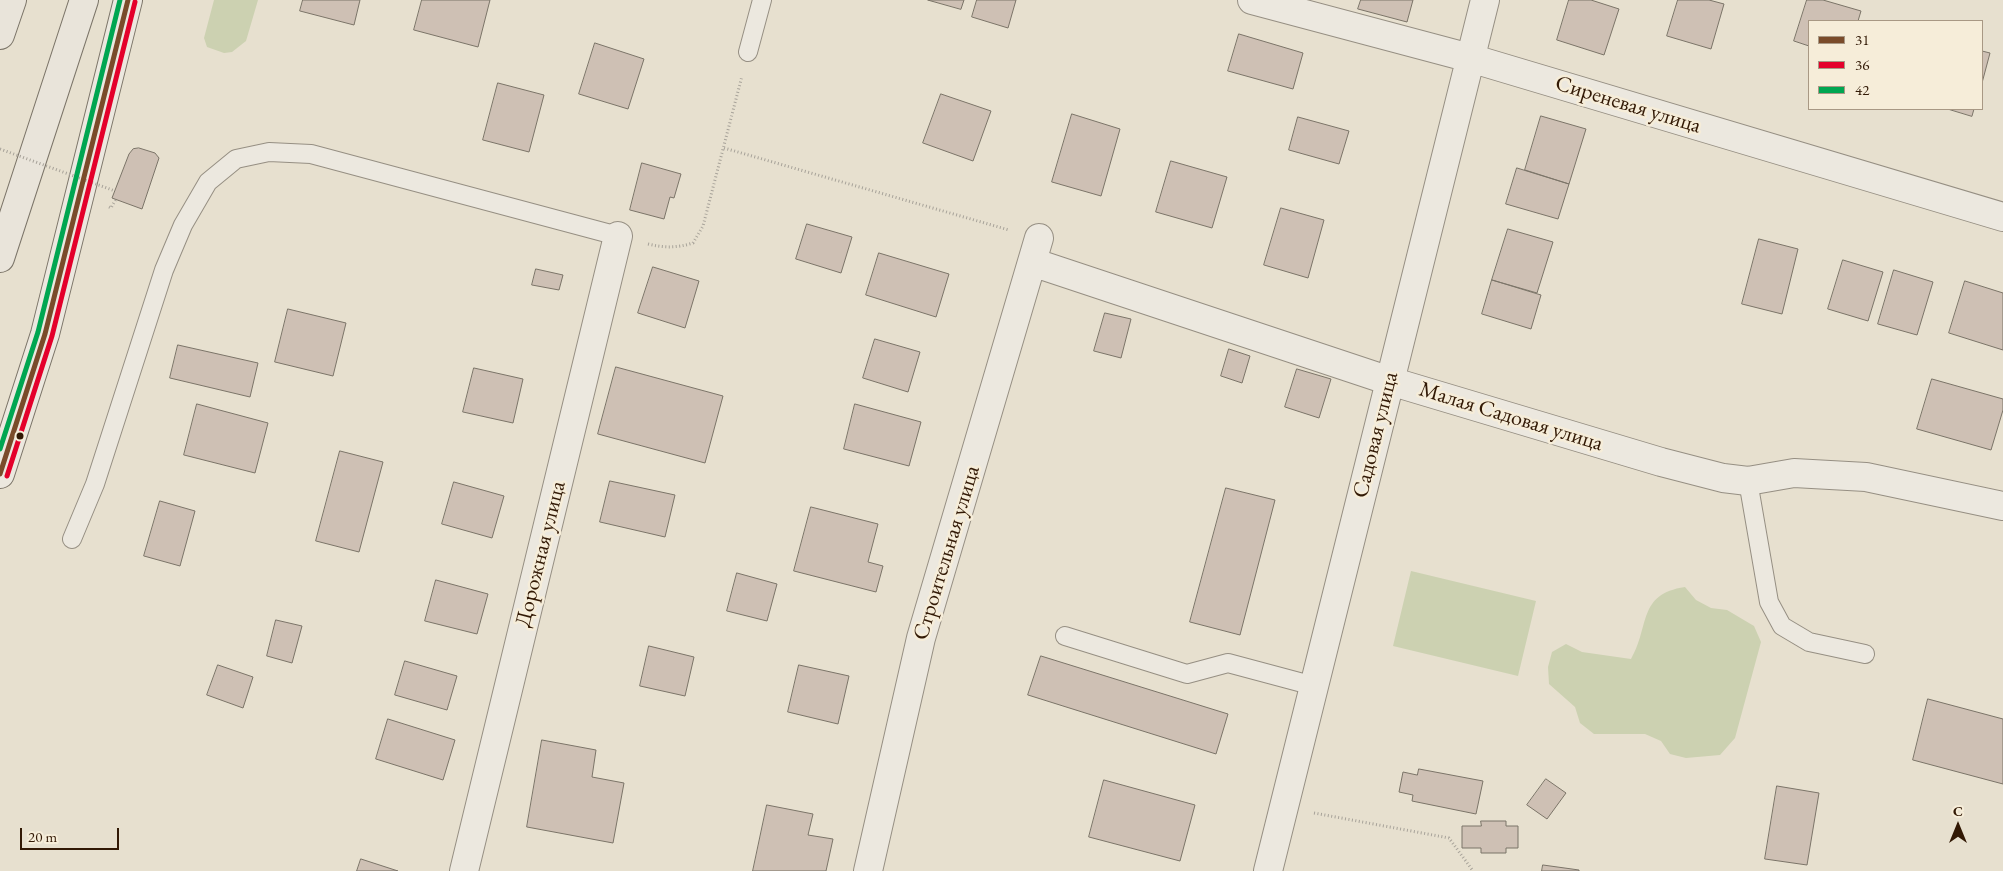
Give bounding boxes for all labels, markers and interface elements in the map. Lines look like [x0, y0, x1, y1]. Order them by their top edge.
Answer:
legend [1808, 20, 1983, 110]
text: 31 [1855, 30, 1869, 49]
text: 36 [1855, 55, 1869, 74]
street label: Сиреневая улица [1552, 70, 1704, 140]
text: 42 [1855, 80, 1869, 99]
street label: Садовая улица [1348, 369, 1404, 501]
street label: Малая Садовая улица [1416, 376, 1606, 458]
unlabelled marker [15, 431, 25, 441]
street label: Строительная улица [908, 463, 986, 643]
street label: Дорожная улица [510, 478, 572, 630]
north arrow [1933, 801, 1983, 851]
text: С [1953, 802, 1963, 820]
scale bar [22, 818, 121, 850]
text: 20 m [28, 827, 57, 846]

